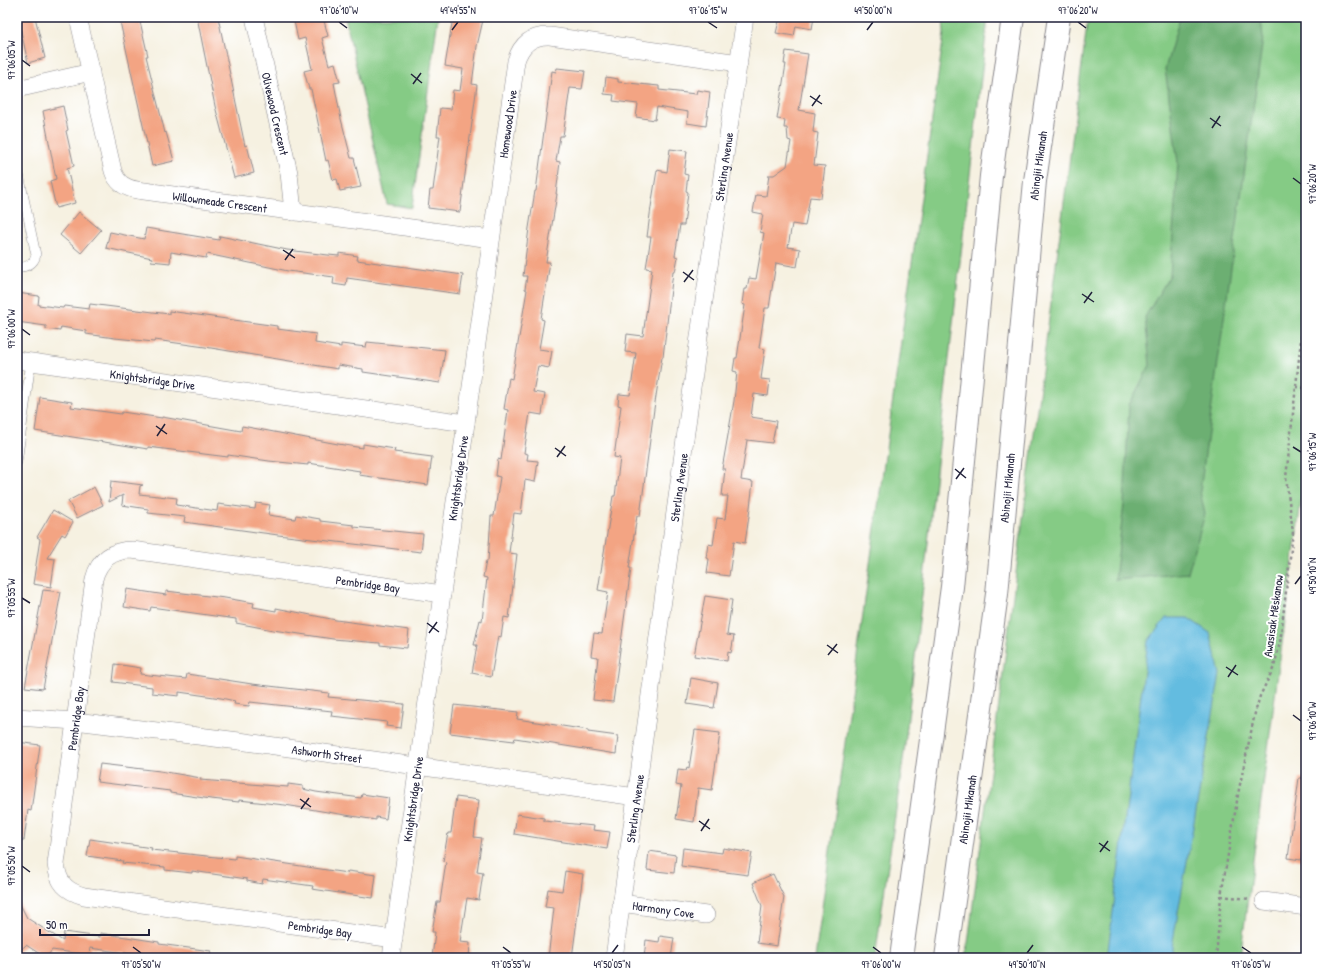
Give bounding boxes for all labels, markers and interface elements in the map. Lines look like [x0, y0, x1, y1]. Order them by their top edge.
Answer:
text: 97°06'10"W [320, 4, 359, 17]
text: 49°49'55"N [440, 4, 476, 17]
text: 97°06'15"W [689, 4, 728, 17]
text: 49°50'00"N [854, 4, 892, 17]
text: 97°06'20"W [1058, 4, 1099, 17]
text: 97°06'05"W [5, 40, 18, 79]
street label: Olivewood Crescent [258, 71, 293, 158]
street label: Homewood Drive [494, 88, 520, 159]
street label: Abinojii Mikanah [1025, 130, 1051, 201]
street label: Sterling Avenue [710, 131, 737, 202]
text: 97°06'20"W [1306, 163, 1319, 204]
street label: Willowmeade Crescent [172, 187, 269, 217]
text: 97°06'00"W [5, 309, 18, 349]
street label: Knightsbridge Drive [109, 365, 197, 393]
text: 97°06'15"W [1306, 432, 1319, 471]
street label: Knightsbridge Drive [444, 434, 472, 522]
street label: Sterling Avenue [665, 452, 692, 523]
street label: Abinojii Mikanah [995, 453, 1018, 523]
text: 49°50'10"N [1306, 558, 1319, 594]
street label: Pembridge Bay [335, 571, 401, 596]
street label: Awasisak Mēskanow [1259, 574, 1287, 658]
text: 97°05'55"W [5, 578, 18, 617]
street label: Pembridge Bay [63, 685, 88, 751]
text: 97°06'10"W [1306, 701, 1319, 740]
street label: Ashworth Street [291, 740, 364, 767]
street label: Knightsbridge Drive [399, 755, 427, 843]
street label: Sterling Avenue [621, 773, 648, 844]
street label: Abinojii Mikanah [954, 774, 980, 845]
text: 97°05'50"W [5, 846, 18, 886]
street label: Harmony Cove [632, 896, 696, 922]
scale bar [40, 911, 149, 937]
text: 50 m [46, 916, 67, 933]
street label: Pembridge Bay [287, 916, 353, 942]
text: 97°05'50"W [121, 958, 161, 971]
text: 97°05'55"W [492, 958, 531, 971]
text: 49°50'05"N [593, 958, 631, 971]
text: 97°06'00"W [861, 958, 901, 971]
text: 49°50'10"N [1009, 958, 1045, 971]
text: 97°06'05"W [1232, 958, 1271, 971]

